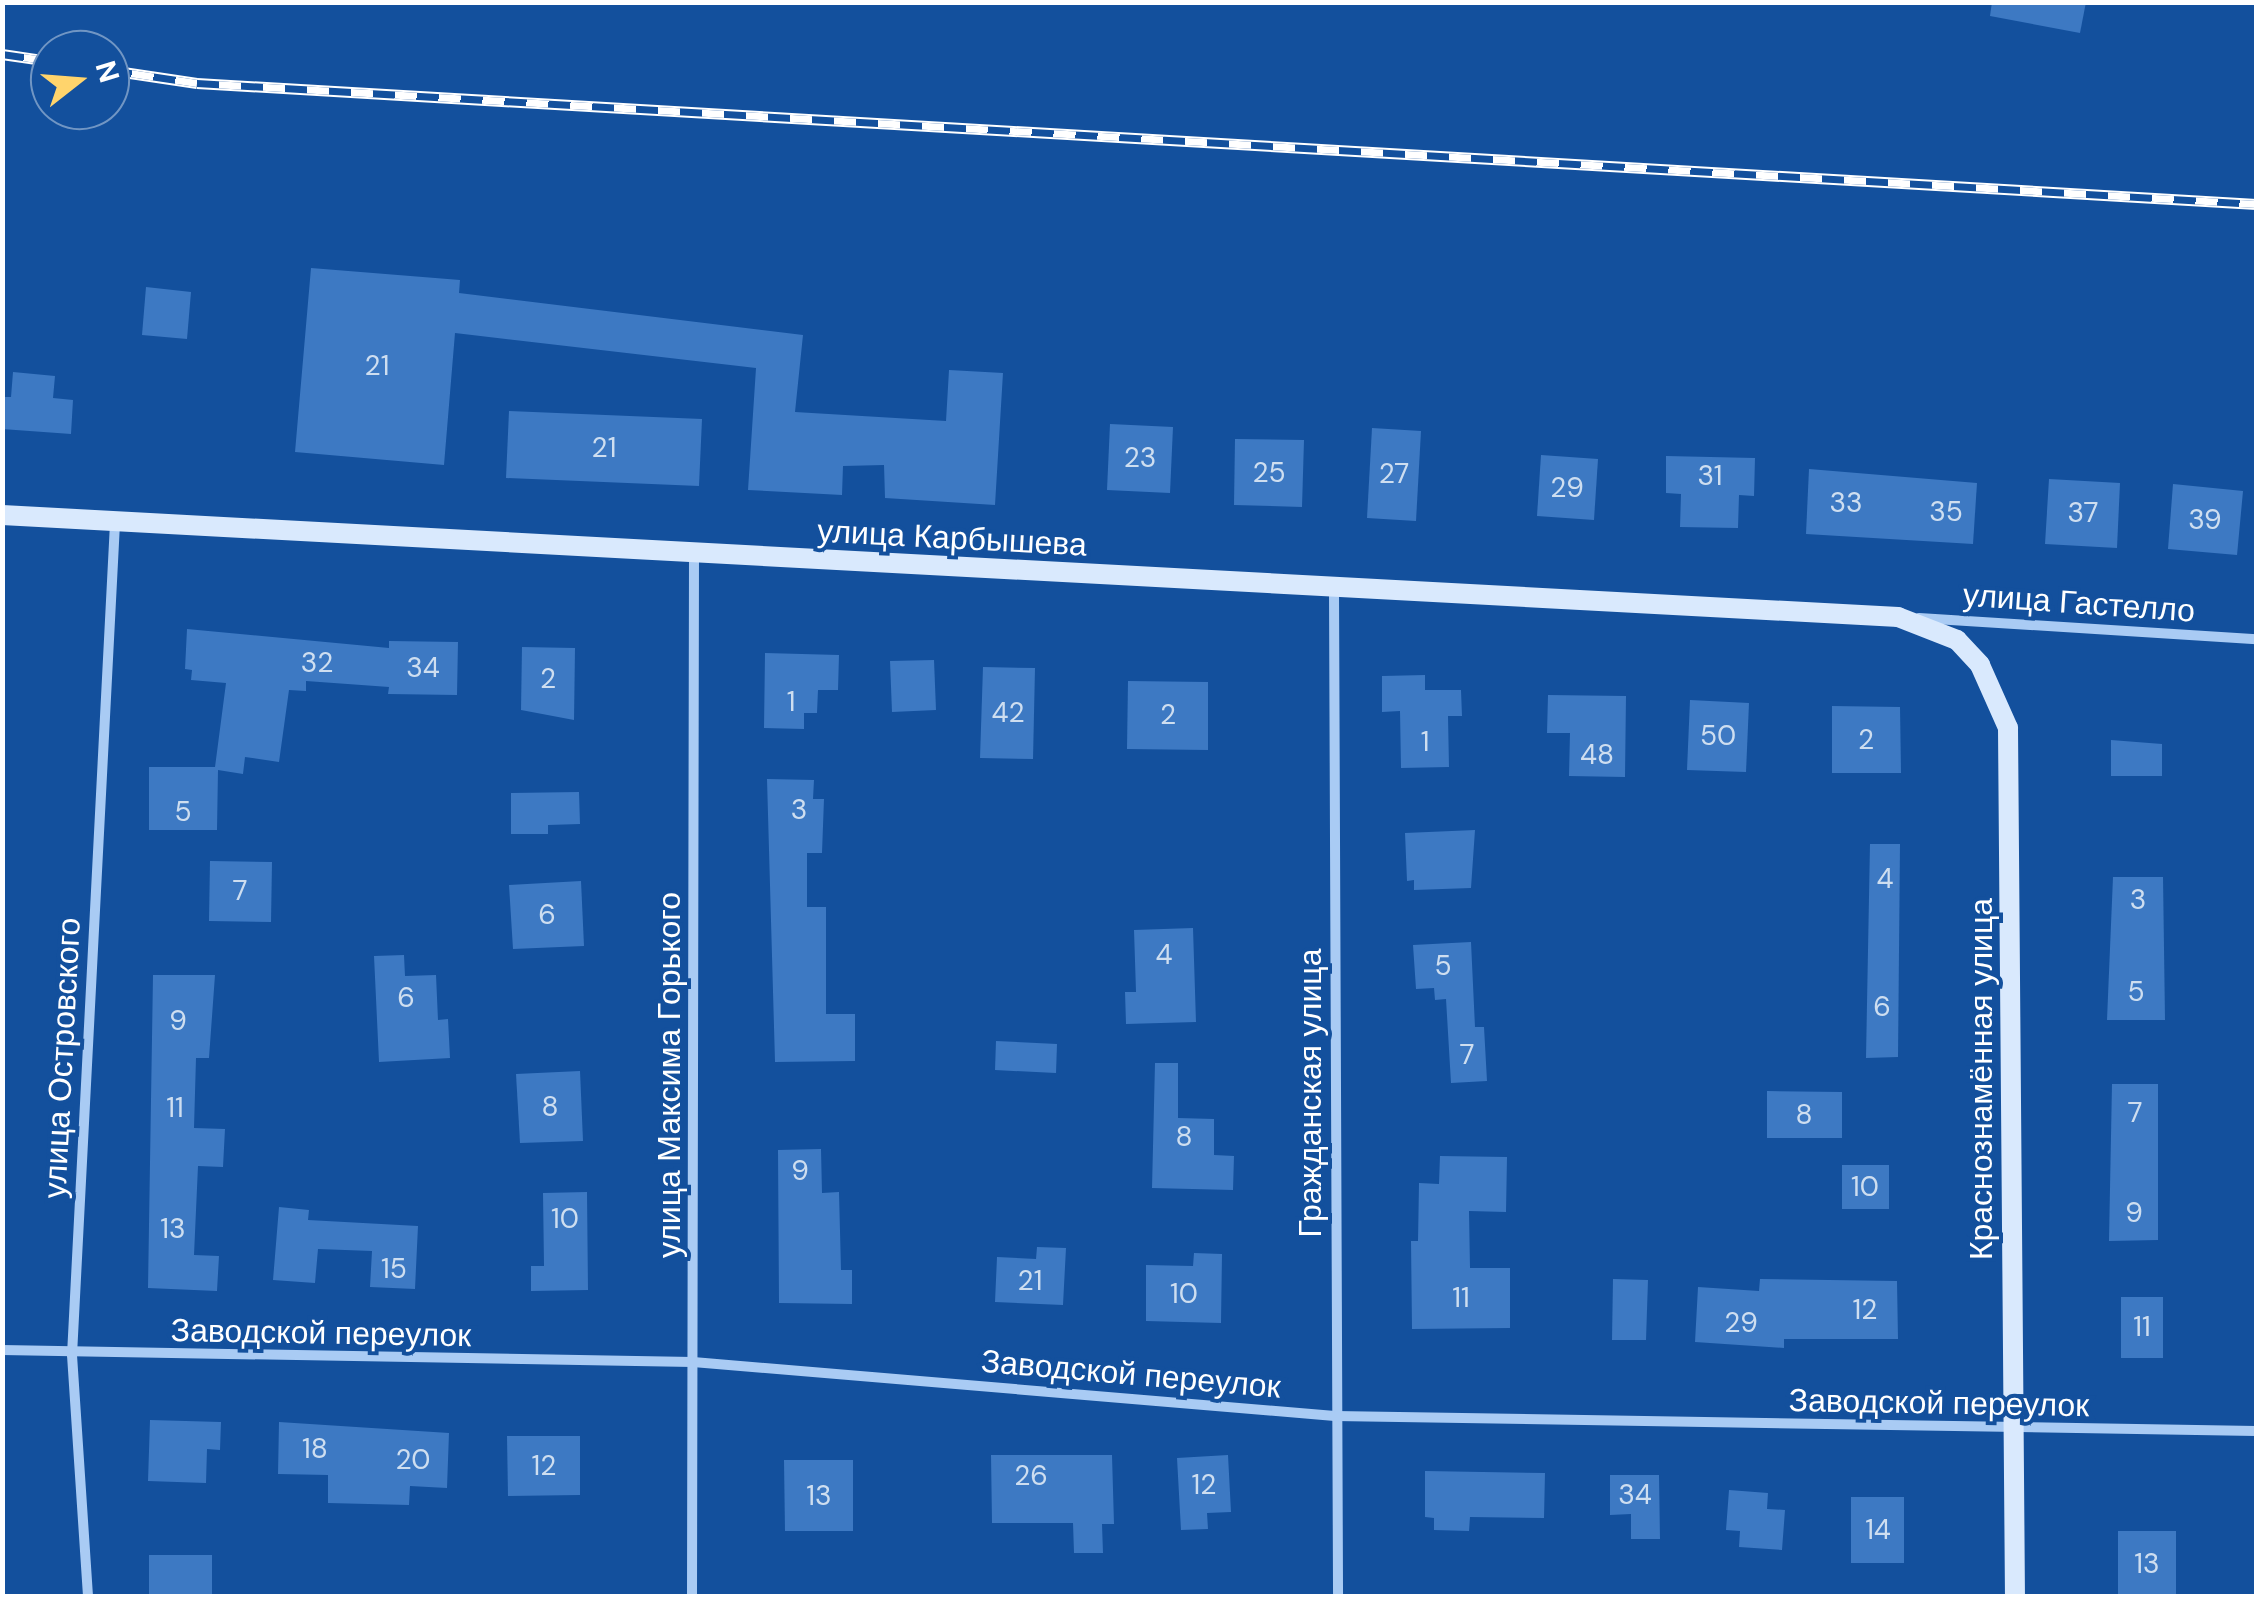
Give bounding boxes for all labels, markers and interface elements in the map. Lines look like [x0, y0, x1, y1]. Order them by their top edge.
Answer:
north arrow [30, 30, 130, 130]
text: N [87, 56, 128, 87]
house number: 21 [365, 349, 389, 383]
house number: 21 [592, 431, 616, 465]
house number: 23 [1124, 441, 1156, 475]
house number: 25 [1252, 456, 1286, 490]
house number: 27 [1379, 457, 1409, 491]
house number: 31 [1698, 459, 1722, 493]
house number: 29 [1550, 471, 1584, 505]
house number: 33 [1829, 486, 1863, 520]
house number: 35 [1929, 495, 1963, 529]
house number: 37 [2067, 496, 2099, 530]
house number: 39 [2188, 503, 2222, 537]
street label: улица Карбышева [816, 512, 1088, 564]
street label: улица Гастелло [1962, 576, 2196, 630]
house number: 32 [301, 646, 333, 680]
house number: 34 [406, 651, 440, 685]
house number: 2 [540, 662, 556, 696]
house number: 1 [787, 685, 795, 719]
house number: 42 [991, 696, 1025, 730]
house number: 2 [1160, 698, 1176, 732]
house number: 50 [1700, 719, 1736, 753]
house number: 2 [1858, 723, 1874, 757]
house number: 1 [1421, 725, 1429, 759]
house number: 48 [1580, 738, 1614, 772]
house number: 3 [791, 793, 807, 827]
house number: 5 [174, 795, 192, 829]
house number: 4 [1877, 862, 1893, 896]
house number: 7 [233, 874, 247, 908]
house number: 3 [2130, 883, 2146, 917]
street label: улица Максима Горького [650, 892, 688, 1258]
house number: 6 [538, 898, 556, 932]
street label: Краснознамённая улица [1962, 898, 2000, 1260]
street label: улица Островского [35, 917, 89, 1199]
house number: 4 [1156, 938, 1172, 972]
street label: Гражданская улица [1291, 949, 1329, 1237]
house number: 5 [1434, 949, 1452, 983]
house number: 5 [2127, 975, 2145, 1009]
house number: 6 [397, 981, 415, 1015]
house number: 6 [1873, 990, 1891, 1024]
house number: 9 [169, 1004, 187, 1038]
house number: 7 [1460, 1038, 1474, 1072]
house number: 8 [541, 1090, 559, 1124]
house number: 11 [166, 1091, 184, 1125]
house number: 7 [2128, 1096, 2142, 1130]
house number: 8 [1795, 1098, 1813, 1132]
house number: 8 [1175, 1120, 1193, 1154]
house number: 9 [791, 1154, 809, 1188]
house number: 10 [1851, 1170, 1879, 1204]
house number: 9 [2125, 1196, 2143, 1230]
house number: 10 [551, 1202, 579, 1236]
house number: 13 [160, 1212, 186, 1246]
house number: 15 [381, 1252, 407, 1286]
house number: 21 [1018, 1264, 1042, 1298]
house number: 10 [1170, 1277, 1198, 1311]
house number: 11 [1452, 1281, 1470, 1315]
house number: 12 [1853, 1293, 1877, 1327]
house number: 29 [1724, 1306, 1758, 1340]
house number: 11 [2133, 1310, 2151, 1344]
street label: Заводской переулок [170, 1311, 472, 1355]
street label: Заводской переулок [980, 1342, 1282, 1406]
street label: Заводской переулок [1788, 1381, 2090, 1425]
house number: 18 [302, 1432, 328, 1466]
house number: 20 [396, 1443, 430, 1477]
house number: 12 [532, 1449, 556, 1483]
house number: 26 [1014, 1459, 1048, 1493]
house number: 12 [1192, 1468, 1216, 1502]
house number: 34 [1618, 1478, 1652, 1512]
house number: 13 [806, 1479, 832, 1513]
house number: 14 [1865, 1513, 1891, 1547]
house number: 13 [2134, 1547, 2160, 1581]

